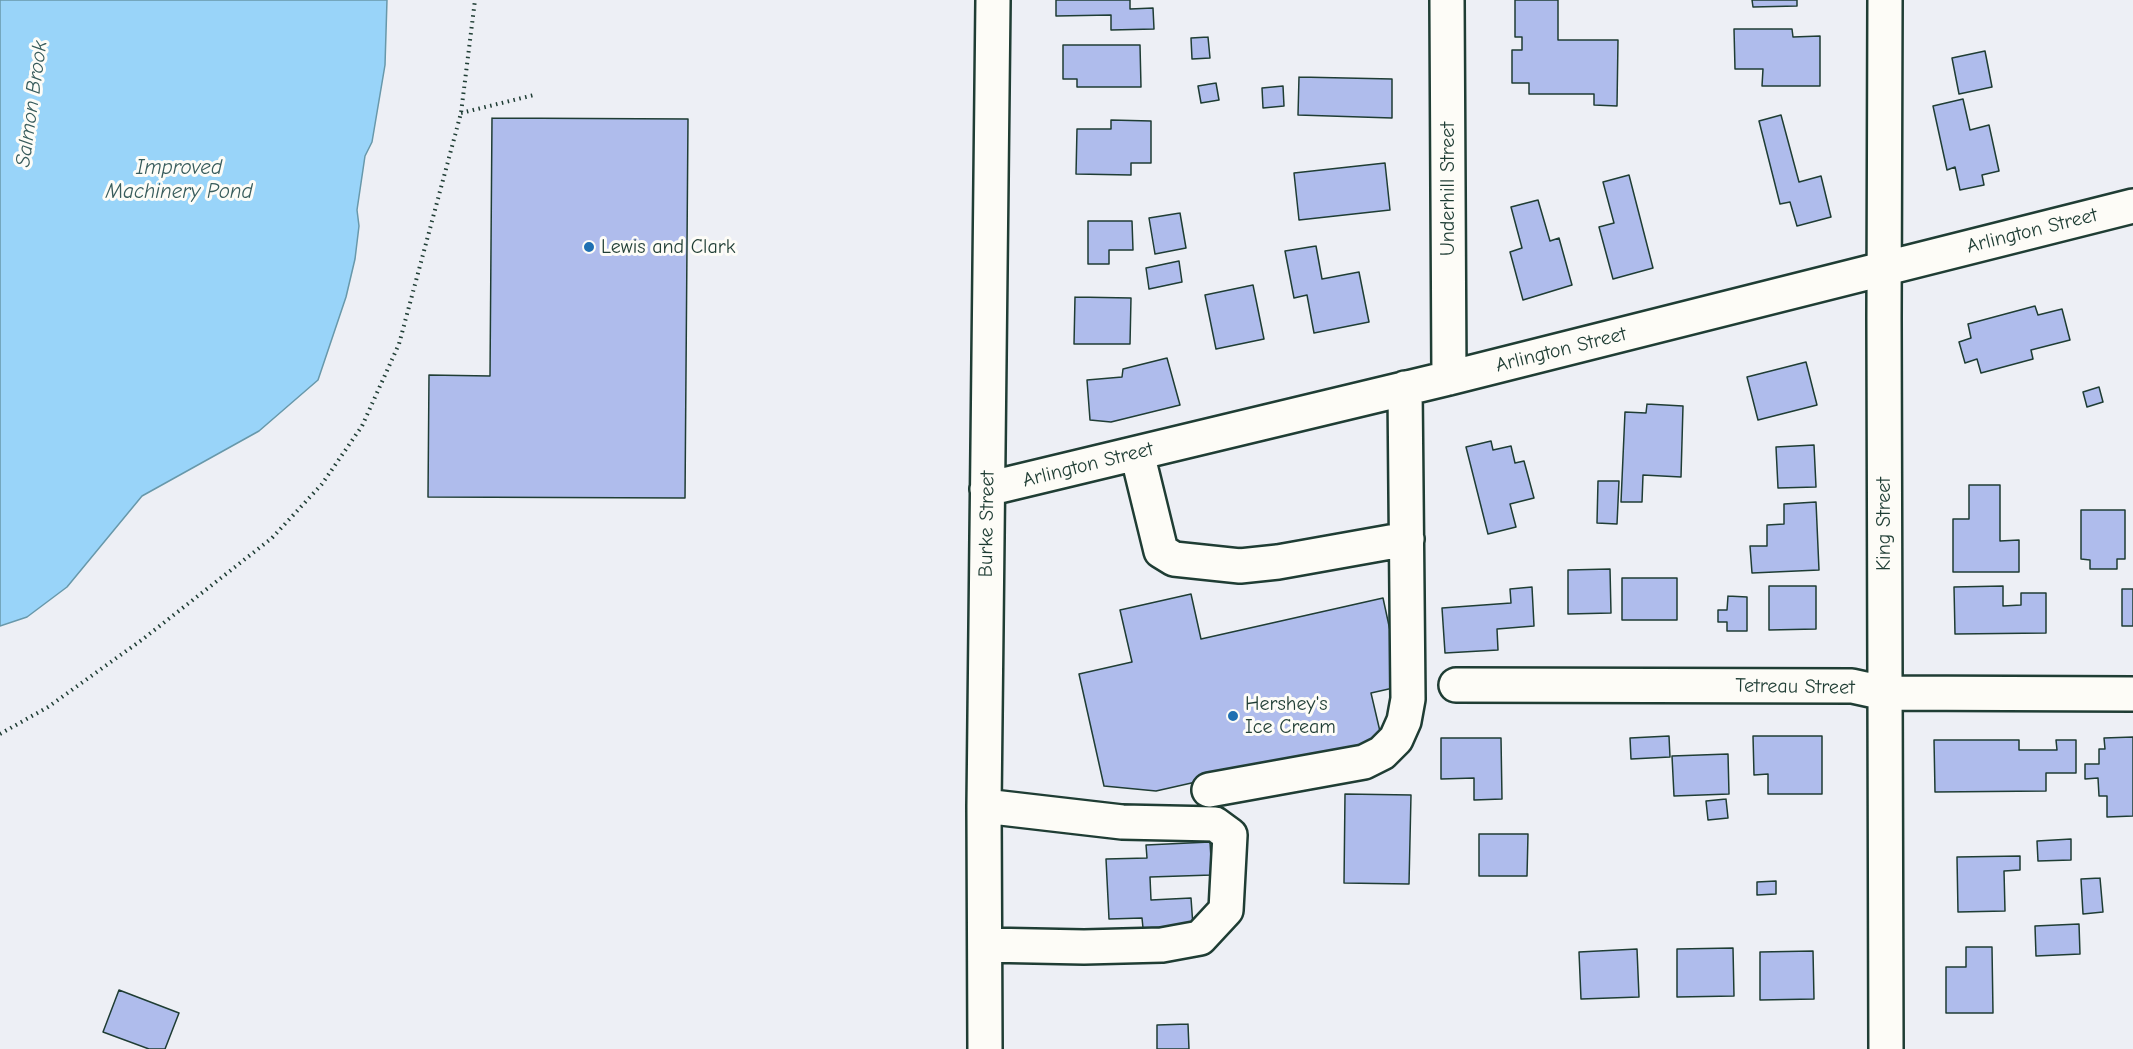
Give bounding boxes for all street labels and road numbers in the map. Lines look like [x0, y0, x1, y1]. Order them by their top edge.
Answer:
street label: Underhill Street [1436, 122, 1460, 256]
street label: Arlington Street [1964, 203, 2100, 259]
street label: Arlington Street [1493, 322, 1629, 378]
street label: Arlington Street [1020, 437, 1156, 493]
street label: Burke Street [974, 470, 1000, 578]
street label: King Street [1872, 477, 1896, 571]
street label: Tetreau Street [1735, 674, 1855, 700]

